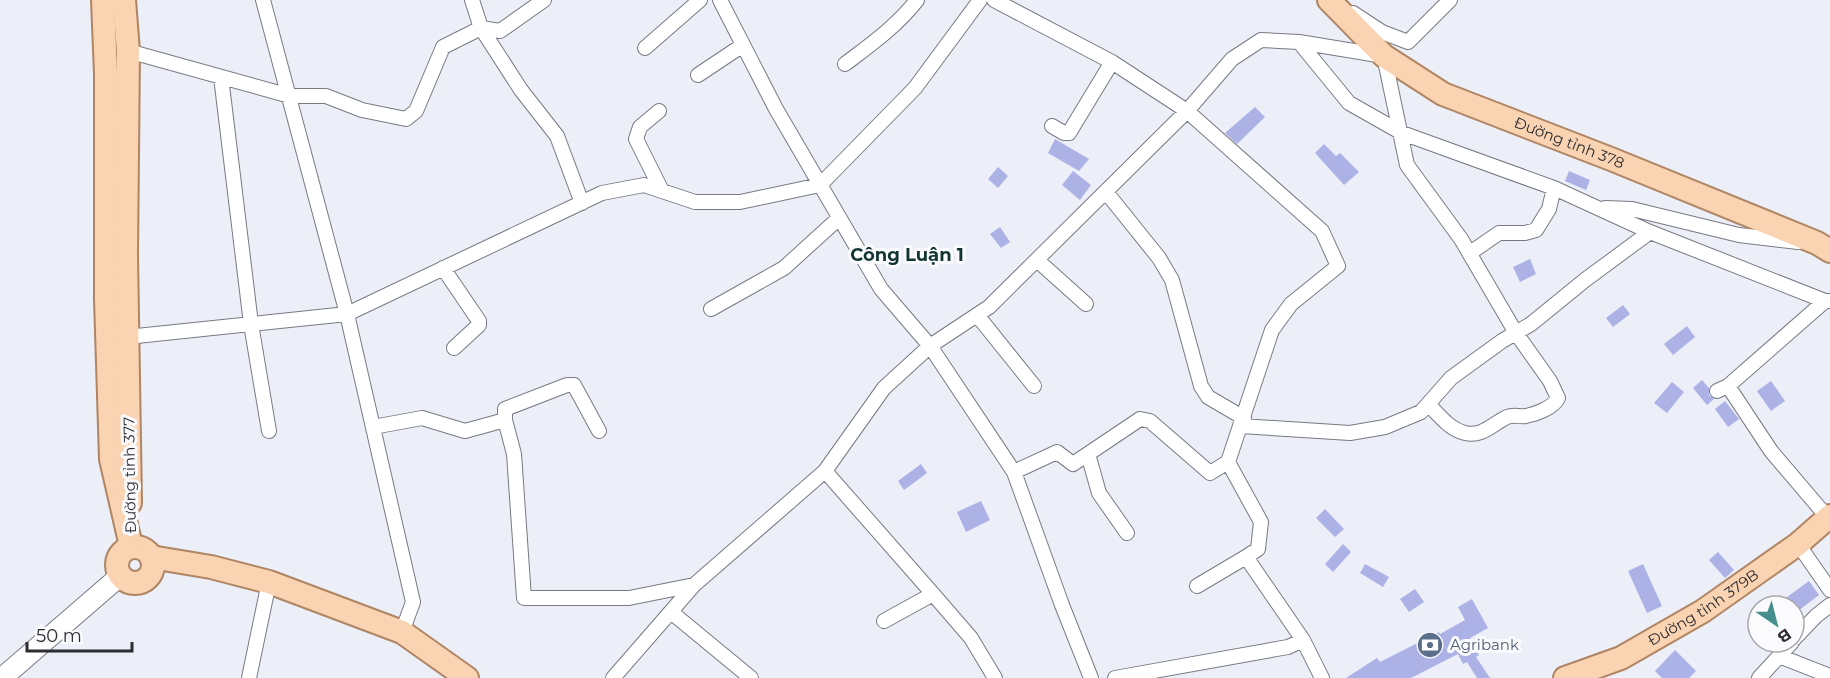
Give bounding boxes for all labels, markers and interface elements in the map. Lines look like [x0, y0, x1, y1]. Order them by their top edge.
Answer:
street label: Đường tỉnh 378 [1511, 112, 1627, 172]
district label: Công Luận 1 [850, 244, 964, 266]
street label: Đường tỉnh 377 [119, 417, 140, 533]
street label: Đường tỉnh 379B [1644, 565, 1762, 650]
north arrow [1746, 594, 1806, 654]
scale bar [27, 615, 132, 653]
text: 50 m [36, 625, 82, 647]
text: B [1774, 625, 1795, 647]
bank icon: Agribank [1415, 630, 1445, 660]
place label: Agribank [1450, 635, 1519, 654]

